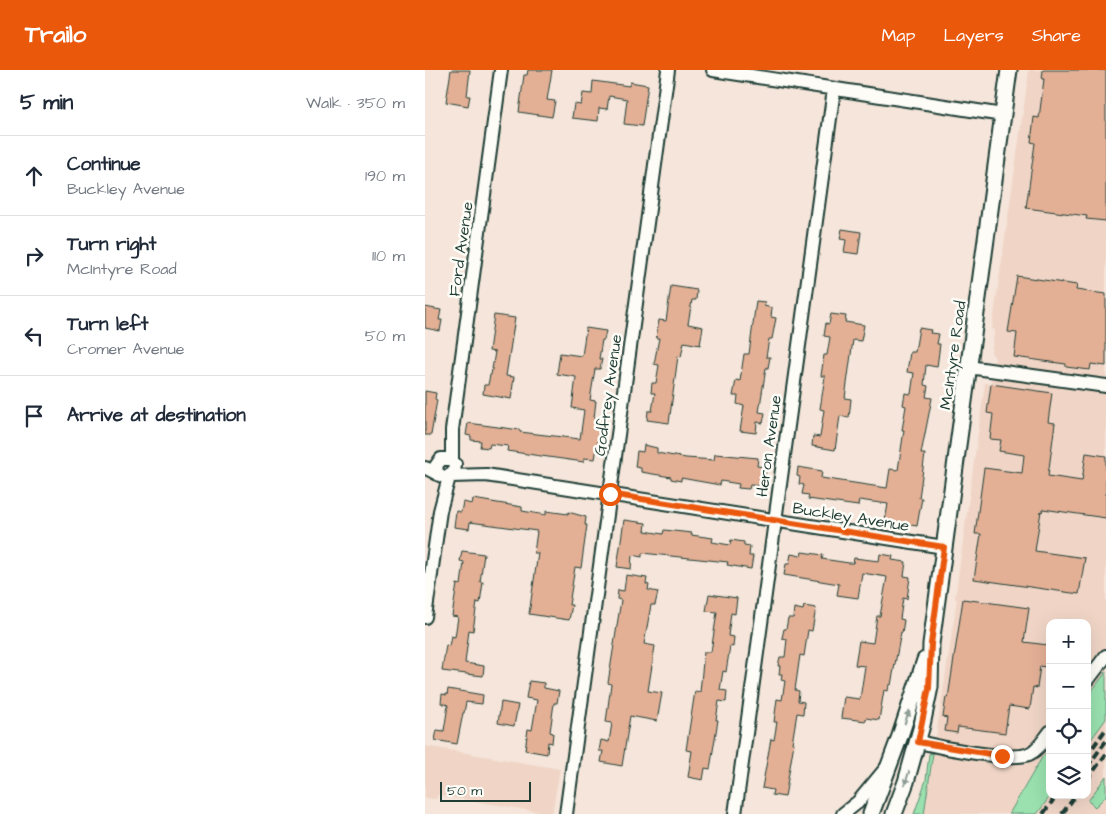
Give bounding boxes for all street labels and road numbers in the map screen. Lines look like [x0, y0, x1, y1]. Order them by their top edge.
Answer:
street label: Ford Avenue [443, 200, 479, 298]
street label: McIntyre Road [934, 299, 973, 411]
street label: Godfrey Avenue [589, 333, 628, 457]
street label: Heron Avenue [751, 393, 787, 498]
street label: Buckley Avenue [791, 497, 911, 538]

